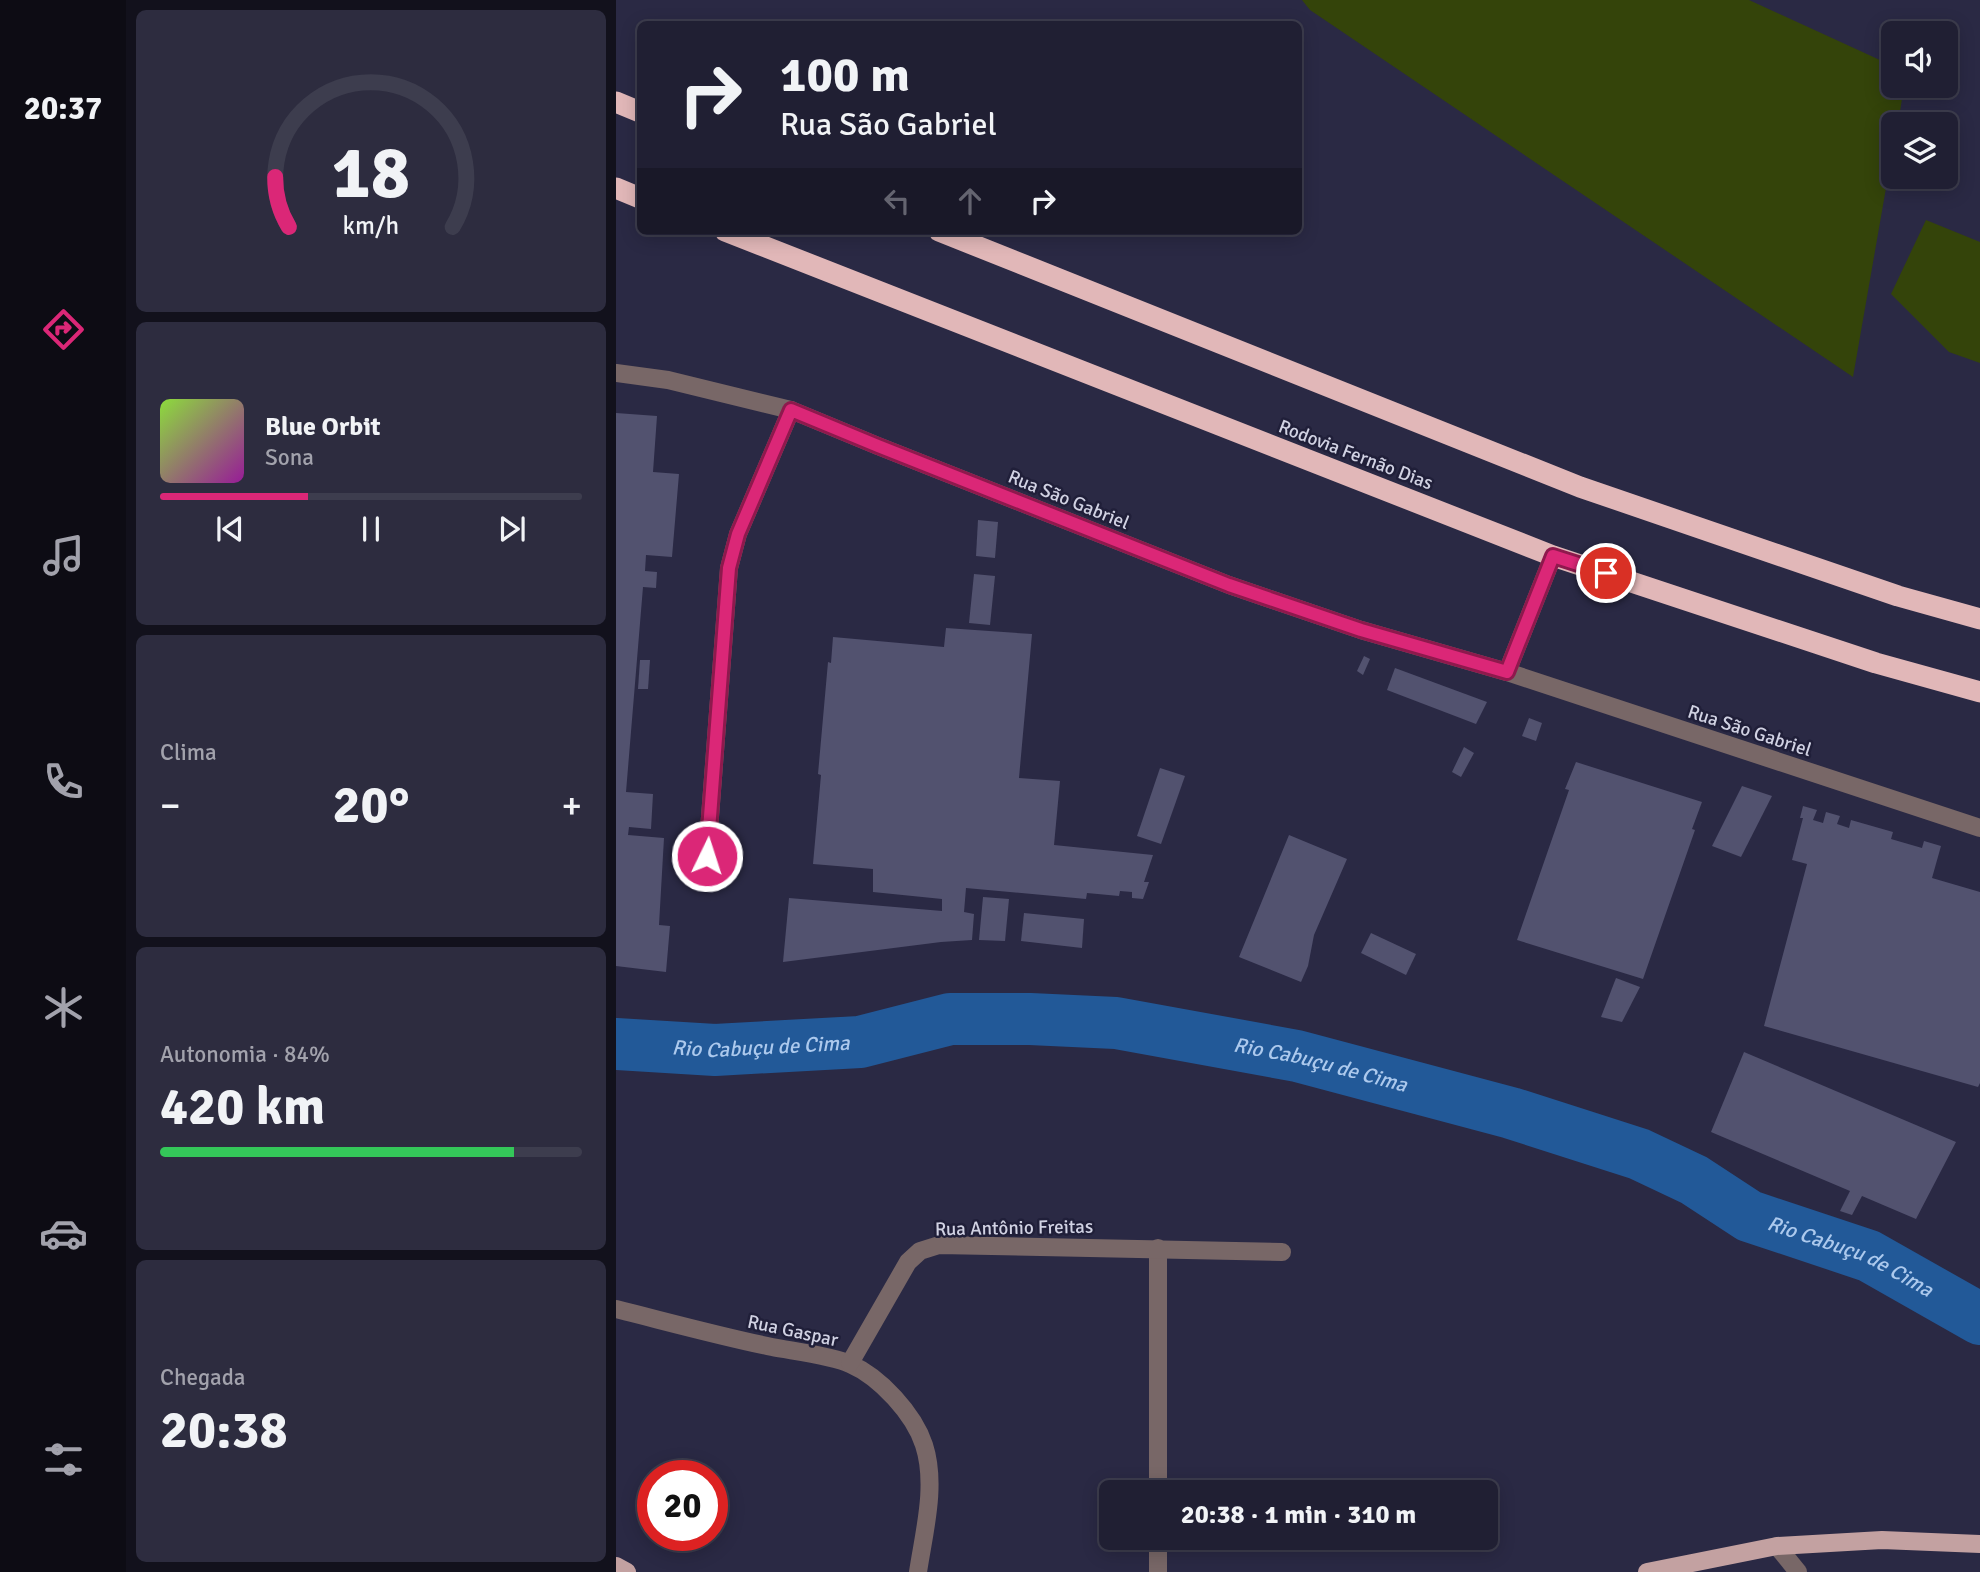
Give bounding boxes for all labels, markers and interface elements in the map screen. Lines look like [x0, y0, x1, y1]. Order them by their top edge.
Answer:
map controls [1881, 21, 1958, 189]
button: sound [1881, 21, 1958, 98]
text: 100 m [780, 45, 910, 105]
icon: right [665, 49, 756, 140]
text: 20:37 [24, 89, 102, 128]
text: Rua São Gabriel [780, 105, 997, 144]
button: layers [1881, 112, 1958, 189]
text: 18 [332, 130, 410, 219]
icon: left [878, 182, 916, 220]
icon: ahead [951, 182, 989, 220]
icon: right [1024, 182, 1062, 220]
text: km/h [343, 210, 399, 241]
icon: directions [39, 305, 88, 354]
text: Blue Orbit [265, 411, 381, 443]
street label: Rodovia Fernão Dias [1275, 414, 1436, 495]
text: Sona [265, 443, 314, 472]
street label: Rua São Gabriel [1004, 465, 1133, 535]
icon: previous [211, 510, 249, 548]
icon: pause [352, 510, 390, 548]
icon: next [493, 510, 531, 548]
icon: music [39, 531, 88, 580]
pin [1576, 543, 1636, 603]
icon: arrive [1587, 554, 1625, 592]
street label: Rua São Gabriel [1685, 700, 1815, 762]
text: Clima [160, 738, 217, 767]
icon: phone [39, 757, 88, 806]
text: 20° [333, 773, 409, 837]
text: − [160, 782, 181, 829]
text: + [561, 782, 582, 829]
position arrow [670, 819, 744, 893]
icon: climate [39, 983, 88, 1032]
water label: Rio Cabuçu de Cima [671, 1030, 852, 1063]
water label: Rio Cabuçu de Cima [1231, 1032, 1411, 1098]
text: Autonomia · 84% [160, 1040, 330, 1069]
text: 420 km [160, 1075, 325, 1139]
icon: car [39, 1209, 88, 1258]
water label: Rio Cabuçu de Cima [1764, 1210, 1939, 1303]
street label: Rua Antônio Freitas [935, 1215, 1093, 1241]
street label: Rua Gaspar [745, 1310, 840, 1352]
text: Chegada [160, 1363, 245, 1392]
text: 20:38 [160, 1398, 288, 1462]
icon: filters [39, 1435, 88, 1484]
speed limit sign: 20 [637, 1460, 728, 1551]
text: 20:38 · 1 min · 310 m [1181, 1499, 1416, 1531]

